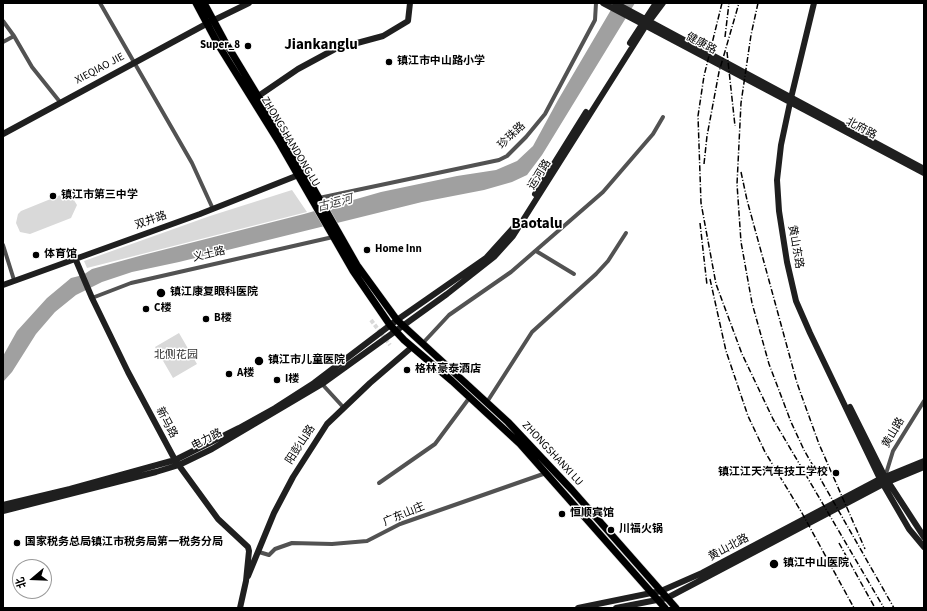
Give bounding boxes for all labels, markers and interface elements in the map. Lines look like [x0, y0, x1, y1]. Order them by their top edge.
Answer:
street label: 健康路 [683, 30, 719, 58]
district label: Jiankanglu [284, 37, 358, 55]
place label: Super_8 [200, 39, 240, 53]
marker: Super_8 [243, 41, 253, 51]
street label: XIEQIAO JIE [73, 51, 127, 87]
place label: 镇江市中山路小学 [397, 55, 485, 69]
marker: 镇江市中山路小学 [384, 57, 394, 67]
street label: ZHONGSHANDONG LU [258, 95, 322, 189]
street label: 北府路 [843, 115, 879, 143]
street label: 珍珠路 [496, 120, 528, 152]
street label: 运河路 [526, 158, 554, 192]
place label: 镇江市第三中学 [61, 189, 138, 203]
marker: 镇江市第三中学 [48, 191, 58, 201]
water label: 古运河 [316, 193, 354, 215]
street label: 双井路 [133, 209, 169, 233]
district label: Baotalu [511, 216, 563, 234]
street label: 黄山东路 [785, 224, 805, 270]
place label: Home Inn [375, 243, 422, 257]
street label: 义土路 [191, 245, 227, 265]
marker: Home Inn [362, 245, 372, 255]
place label: 体育馆 [44, 248, 77, 262]
marker: 体育馆 [31, 250, 41, 260]
place label: 镇江康复眼科医院 [170, 286, 258, 300]
marker: 镇江康复眼科医院 [155, 287, 167, 299]
place label: C楼 [154, 302, 171, 316]
marker: C楼 [141, 304, 151, 314]
place label: B楼 [214, 312, 232, 326]
marker: B楼 [201, 314, 211, 324]
park label: 北侧花园 [154, 349, 198, 363]
place label: 镇江市儿童医院 [268, 354, 345, 368]
marker: 镇江市儿童医院 [253, 355, 265, 367]
place label: 格林豪泰酒店 [415, 363, 481, 377]
marker: 格林豪泰酒店 [402, 365, 412, 375]
place label: A楼 [237, 367, 254, 381]
marker: A楼 [224, 369, 234, 379]
place label: I楼 [285, 373, 299, 387]
marker: I楼 [272, 375, 282, 385]
street label: 新马路 [152, 405, 180, 441]
street label: 黄山路 [880, 415, 908, 451]
street label: ZHONGSHANXI LU [519, 419, 585, 489]
street label: 阳彭山路 [283, 423, 319, 467]
street label: 电力路 [189, 427, 225, 453]
place label: 镇江江天汽车技工学校 [718, 466, 828, 480]
marker: 镇江江天汽车技工学校 [831, 468, 841, 478]
street label: 广东山庄 [381, 500, 427, 530]
place label: 恒顺宾馆 [570, 507, 614, 521]
marker: 恒顺宾馆 [557, 509, 567, 519]
place label: 川福火锅 [619, 523, 663, 537]
marker: 川福火锅 [606, 525, 616, 535]
street label: 黄山北路 [706, 532, 752, 564]
place label: 国家税务总局镇江市税务局第一税务分局 [25, 536, 223, 550]
marker: 国家税务总局镇江市税务局第一税务分局 [12, 538, 22, 548]
place label: 镇江中山医院 [783, 557, 849, 571]
marker: 镇江中山医院 [768, 558, 780, 570]
north arrow [12, 559, 52, 599]
text: 北 [12, 575, 30, 590]

